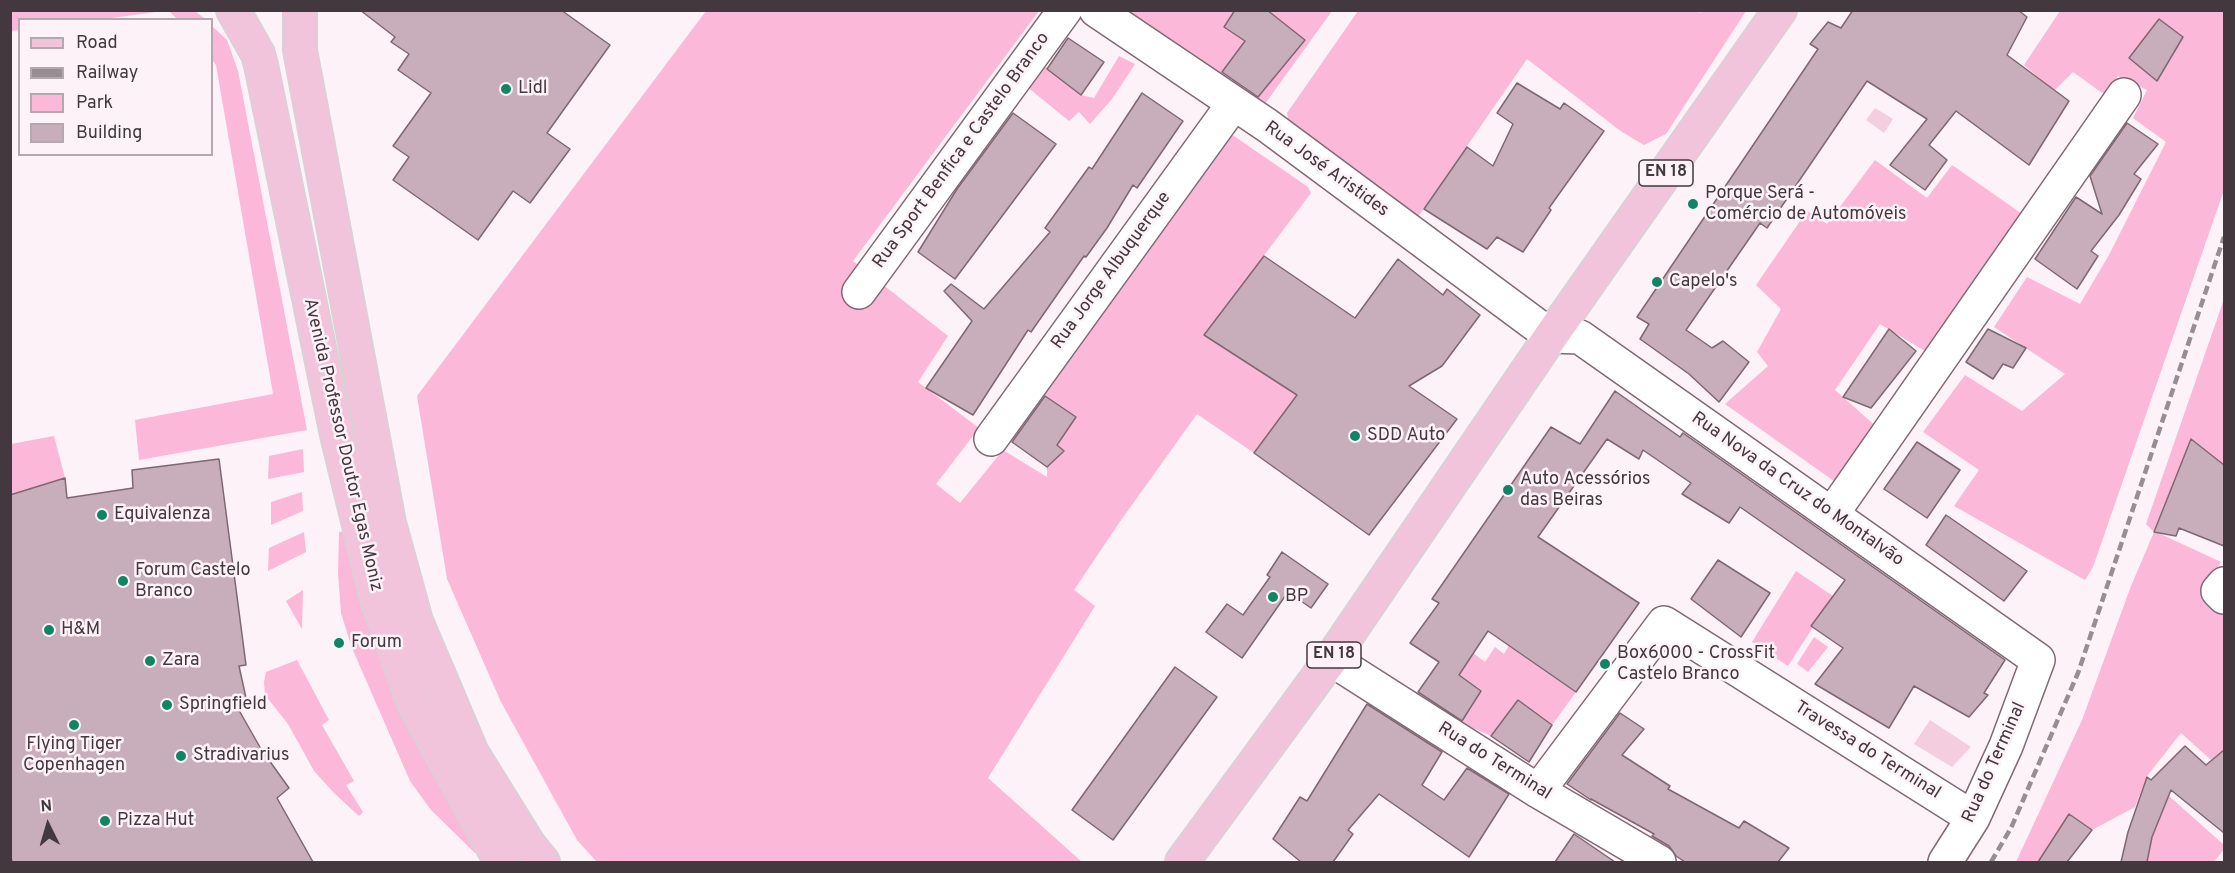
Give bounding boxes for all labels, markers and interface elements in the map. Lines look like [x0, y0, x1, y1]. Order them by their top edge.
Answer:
legend [18, 18, 213, 156]
street label: Rua Sport Benfica e Castelo Branco [869, 29, 1055, 273]
text: Road [76, 32, 118, 55]
text: Railway [76, 62, 138, 85]
place label: Lidl [518, 78, 547, 100]
marker: Lidl [499, 82, 513, 96]
text: Park [76, 92, 113, 115]
street label: Rua José Aristides [1260, 118, 1392, 222]
text: Building [76, 122, 142, 145]
road number: EN 18 [1639, 160, 1693, 186]
place label: Porque Será - Comércio de Automóveis [1705, 183, 1907, 226]
street label: Rua Jorge Albuquerque [1048, 188, 1176, 354]
marker: Porque Será - Comércio de Automóveis [1686, 197, 1700, 211]
place label: Capelo's [1669, 271, 1738, 293]
marker: Capelo's [1650, 275, 1664, 289]
street label: Avenida Professor Doutor Egas Moniz [298, 296, 386, 594]
street label: Rua Nova da Cruz do Montalvão [1687, 408, 1907, 572]
place label: SDD Auto [1367, 425, 1445, 447]
marker: SDD Auto [1348, 429, 1362, 443]
place label: Auto Acessórios das Beiras [1520, 469, 1650, 512]
marker: Auto Acessórios das Beiras [1501, 483, 1515, 497]
place label: Equivalenza [114, 504, 211, 526]
marker: Equivalenza [95, 508, 109, 522]
place label: Forum Castelo Branco [135, 560, 251, 602]
marker: Forum Castelo Branco [116, 574, 130, 588]
place label: BP [1285, 586, 1308, 608]
marker: BP [1266, 590, 1280, 604]
place label: H&M [61, 619, 100, 641]
marker: H&M [42, 623, 56, 637]
place label: Forum [351, 632, 402, 654]
marker: Forum [332, 636, 346, 650]
road number: EN 18 [1307, 642, 1361, 668]
place label: Box6000 - CrossFit Castelo Branco [1617, 643, 1775, 686]
place label: Zara [162, 650, 200, 672]
marker: Zara [143, 654, 157, 668]
marker: Box6000 - CrossFit Castelo Branco [1598, 657, 1612, 671]
place label: Springfield [179, 694, 267, 716]
street label: Travessa do Terminal [1790, 697, 1944, 805]
marker: Springfield [160, 698, 174, 712]
street label: Rua do Terminal [1959, 699, 2031, 827]
marker: Flying Tiger Copenhagen [67, 718, 81, 732]
street label: Rua do Terminal [1433, 718, 1555, 806]
place label: Flying Tiger Copenhagen [23, 734, 125, 777]
place label: Stradivarius [193, 745, 289, 767]
marker: Stradivarius [174, 749, 188, 763]
north arrow [18, 795, 78, 855]
text: N [40, 797, 53, 818]
place label: Pizza Hut [117, 810, 194, 832]
marker: Pizza Hut [98, 814, 112, 828]

